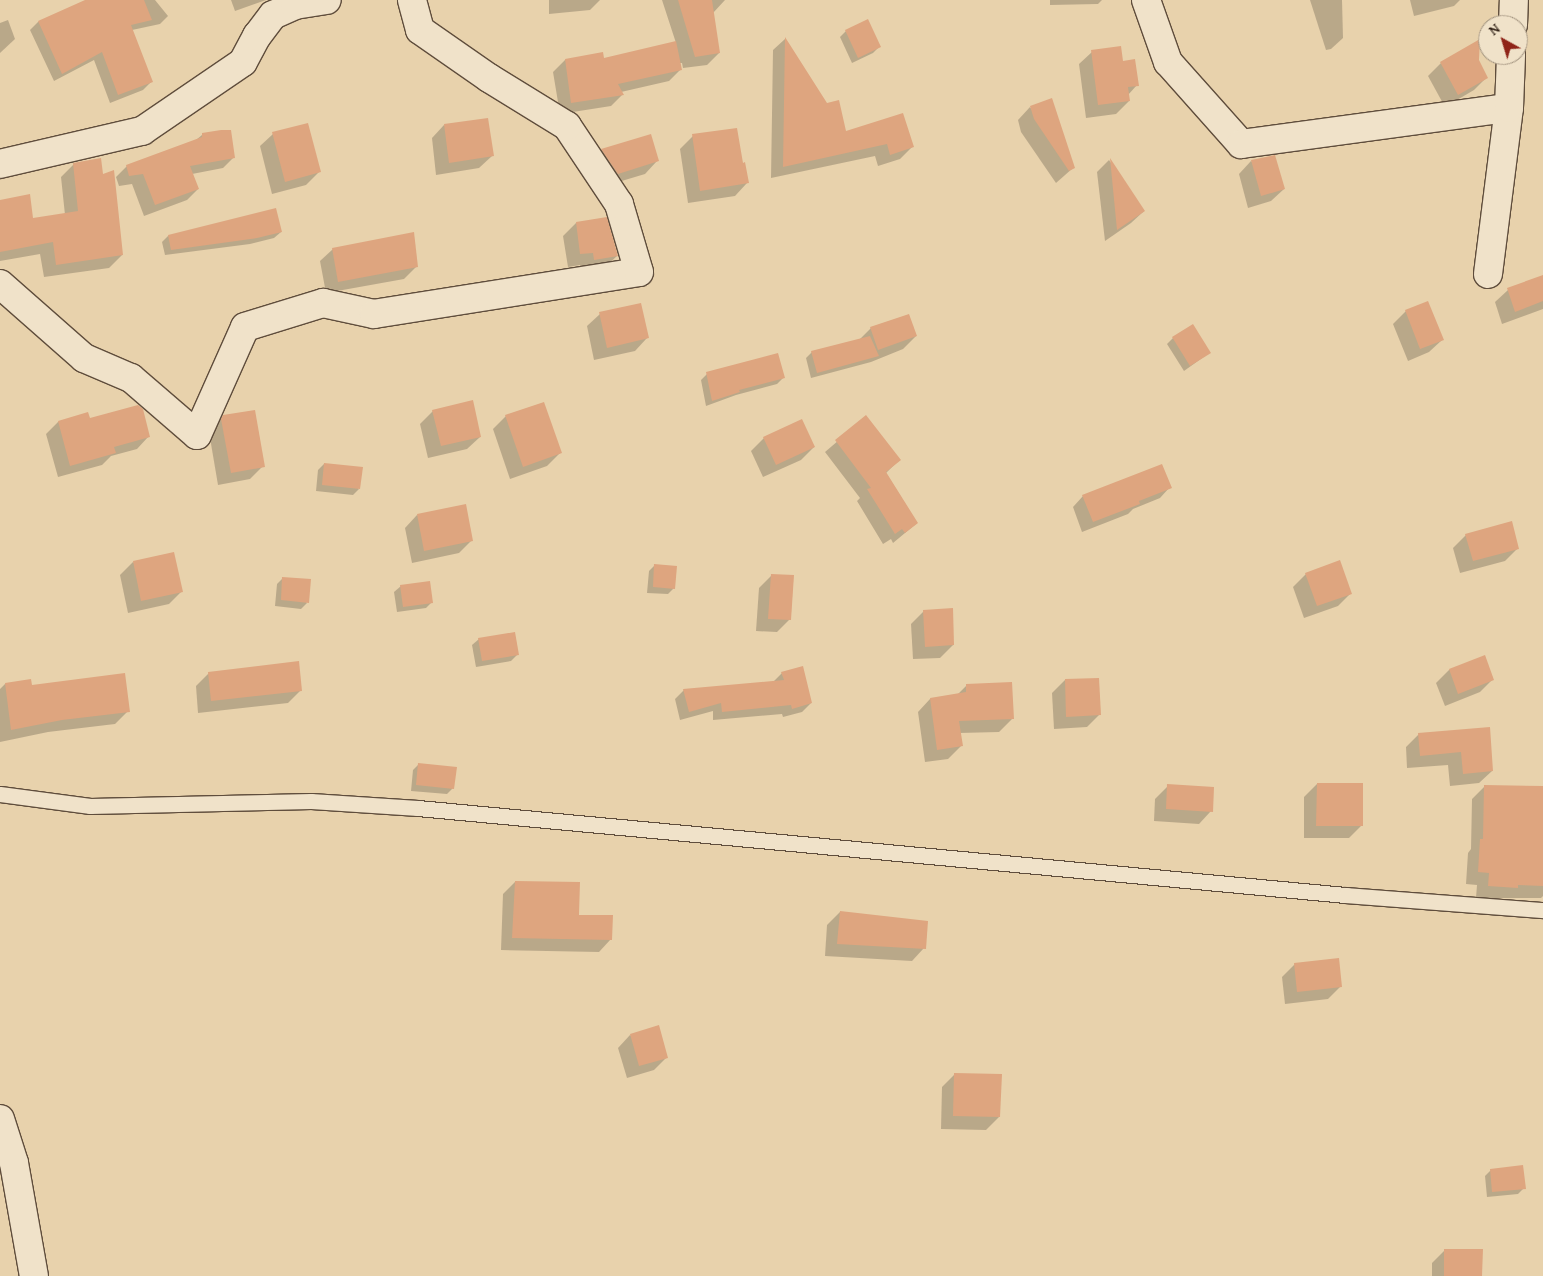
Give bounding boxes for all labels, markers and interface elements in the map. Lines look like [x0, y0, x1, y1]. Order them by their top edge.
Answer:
north arrow [1478, 15, 1528, 65]
text: N [1484, 18, 1504, 40]

